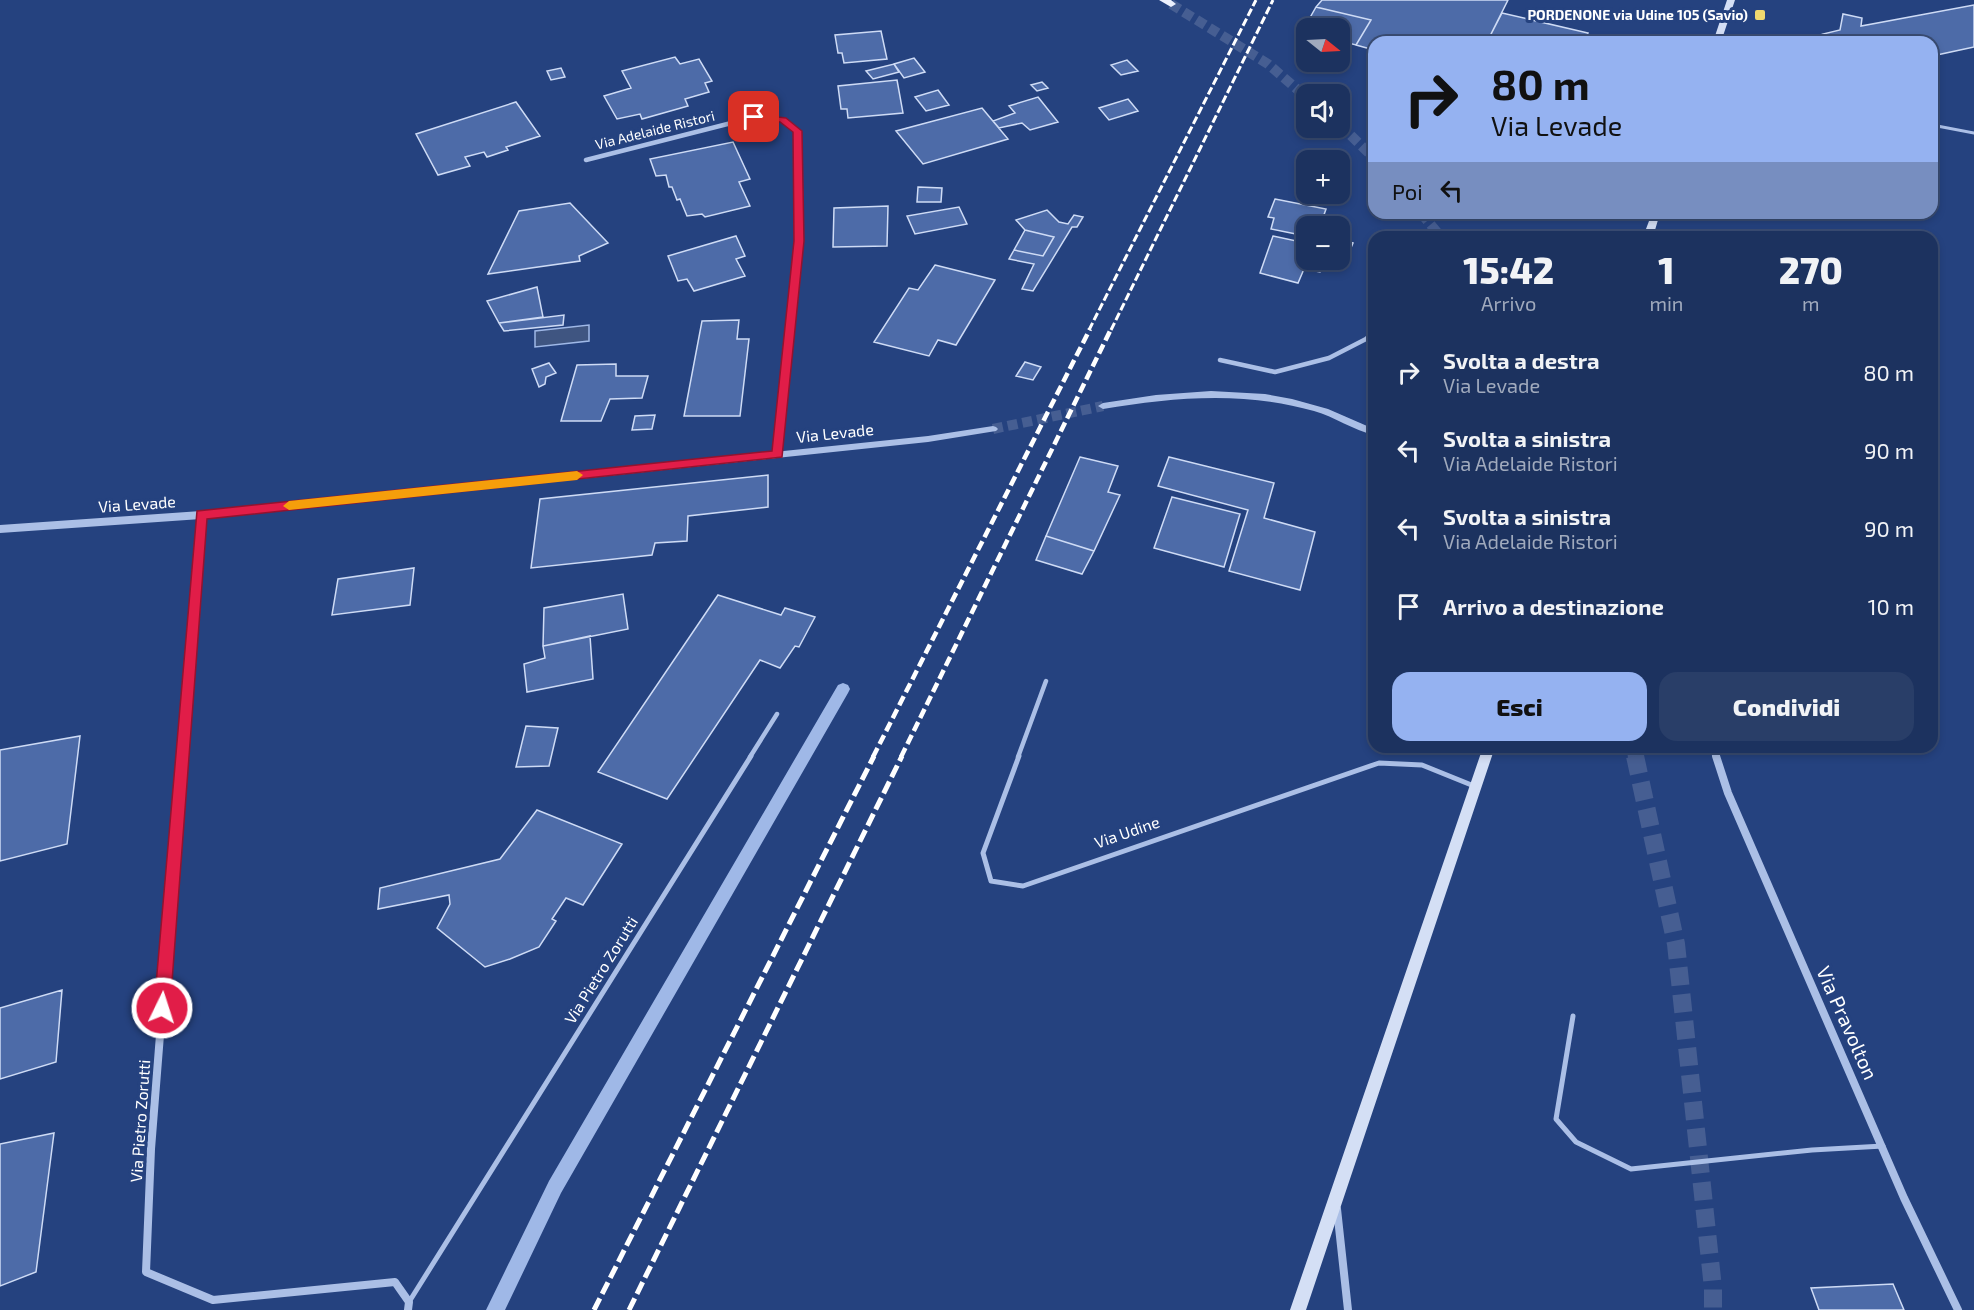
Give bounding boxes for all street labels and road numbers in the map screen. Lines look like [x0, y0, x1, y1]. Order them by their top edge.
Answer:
street label: Via Adelaide Ristori [593, 106, 716, 153]
street label: Via Levade [795, 419, 875, 446]
street label: Via Levade [98, 491, 176, 516]
street label: Via Udine [1092, 812, 1162, 852]
street label: Via Pietro Zorutti [560, 913, 641, 1027]
street label: Via Pravolton [1812, 962, 1884, 1083]
street label: Via Pietro Zorutti [126, 1059, 153, 1183]

